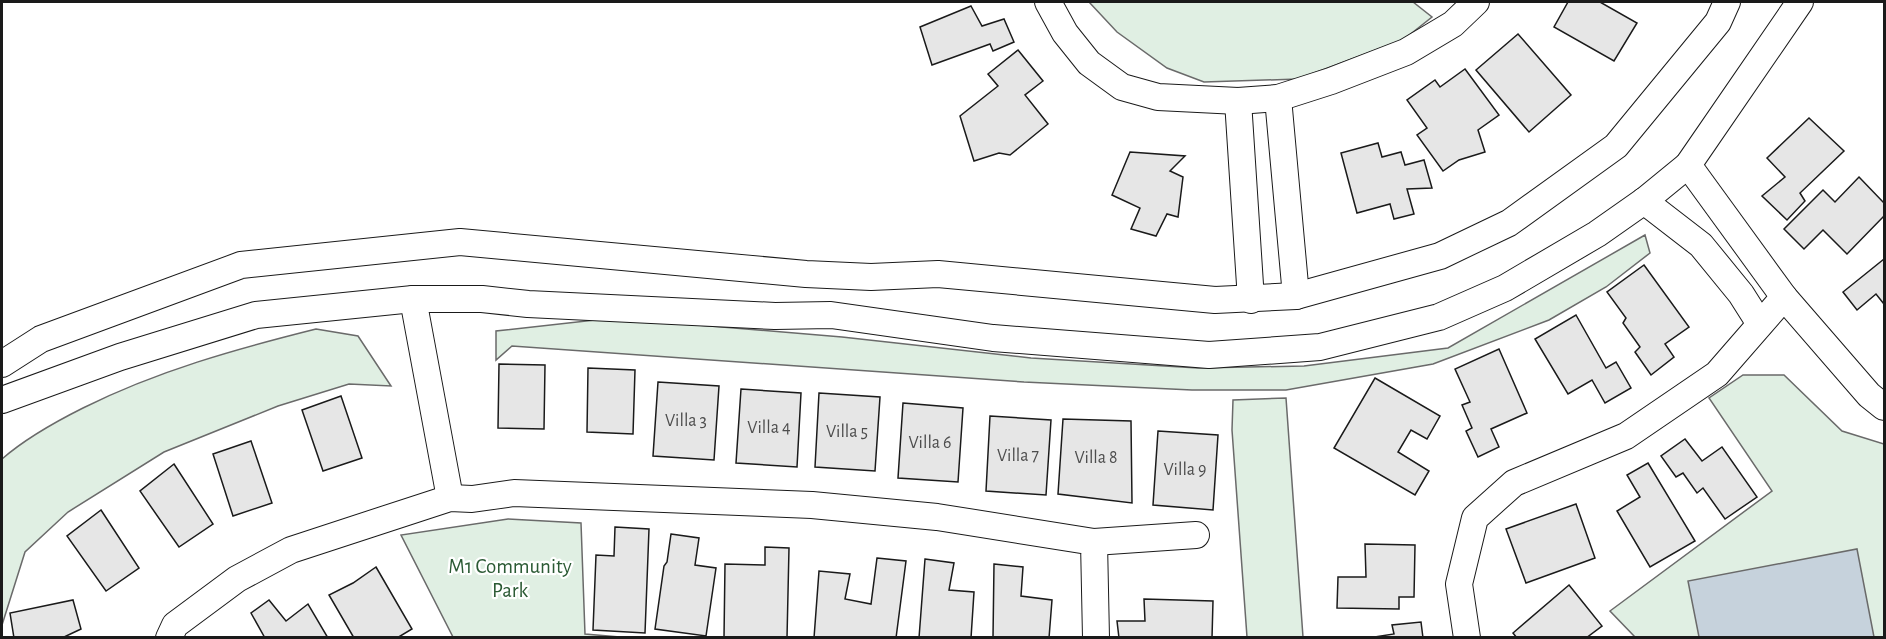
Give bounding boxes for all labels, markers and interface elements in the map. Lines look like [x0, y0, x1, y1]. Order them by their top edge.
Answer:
house number: Villa 3 [665, 412, 707, 430]
house number: Villa 4 [747, 419, 791, 437]
house number: Villa 5 [826, 423, 868, 441]
house number: Villa 6 [908, 434, 952, 452]
house number: Villa 7 [997, 447, 1039, 465]
house number: Villa 8 [1074, 449, 1118, 467]
house number: Villa 9 [1163, 461, 1207, 479]
park label: M1 Community Park [448, 556, 572, 601]

